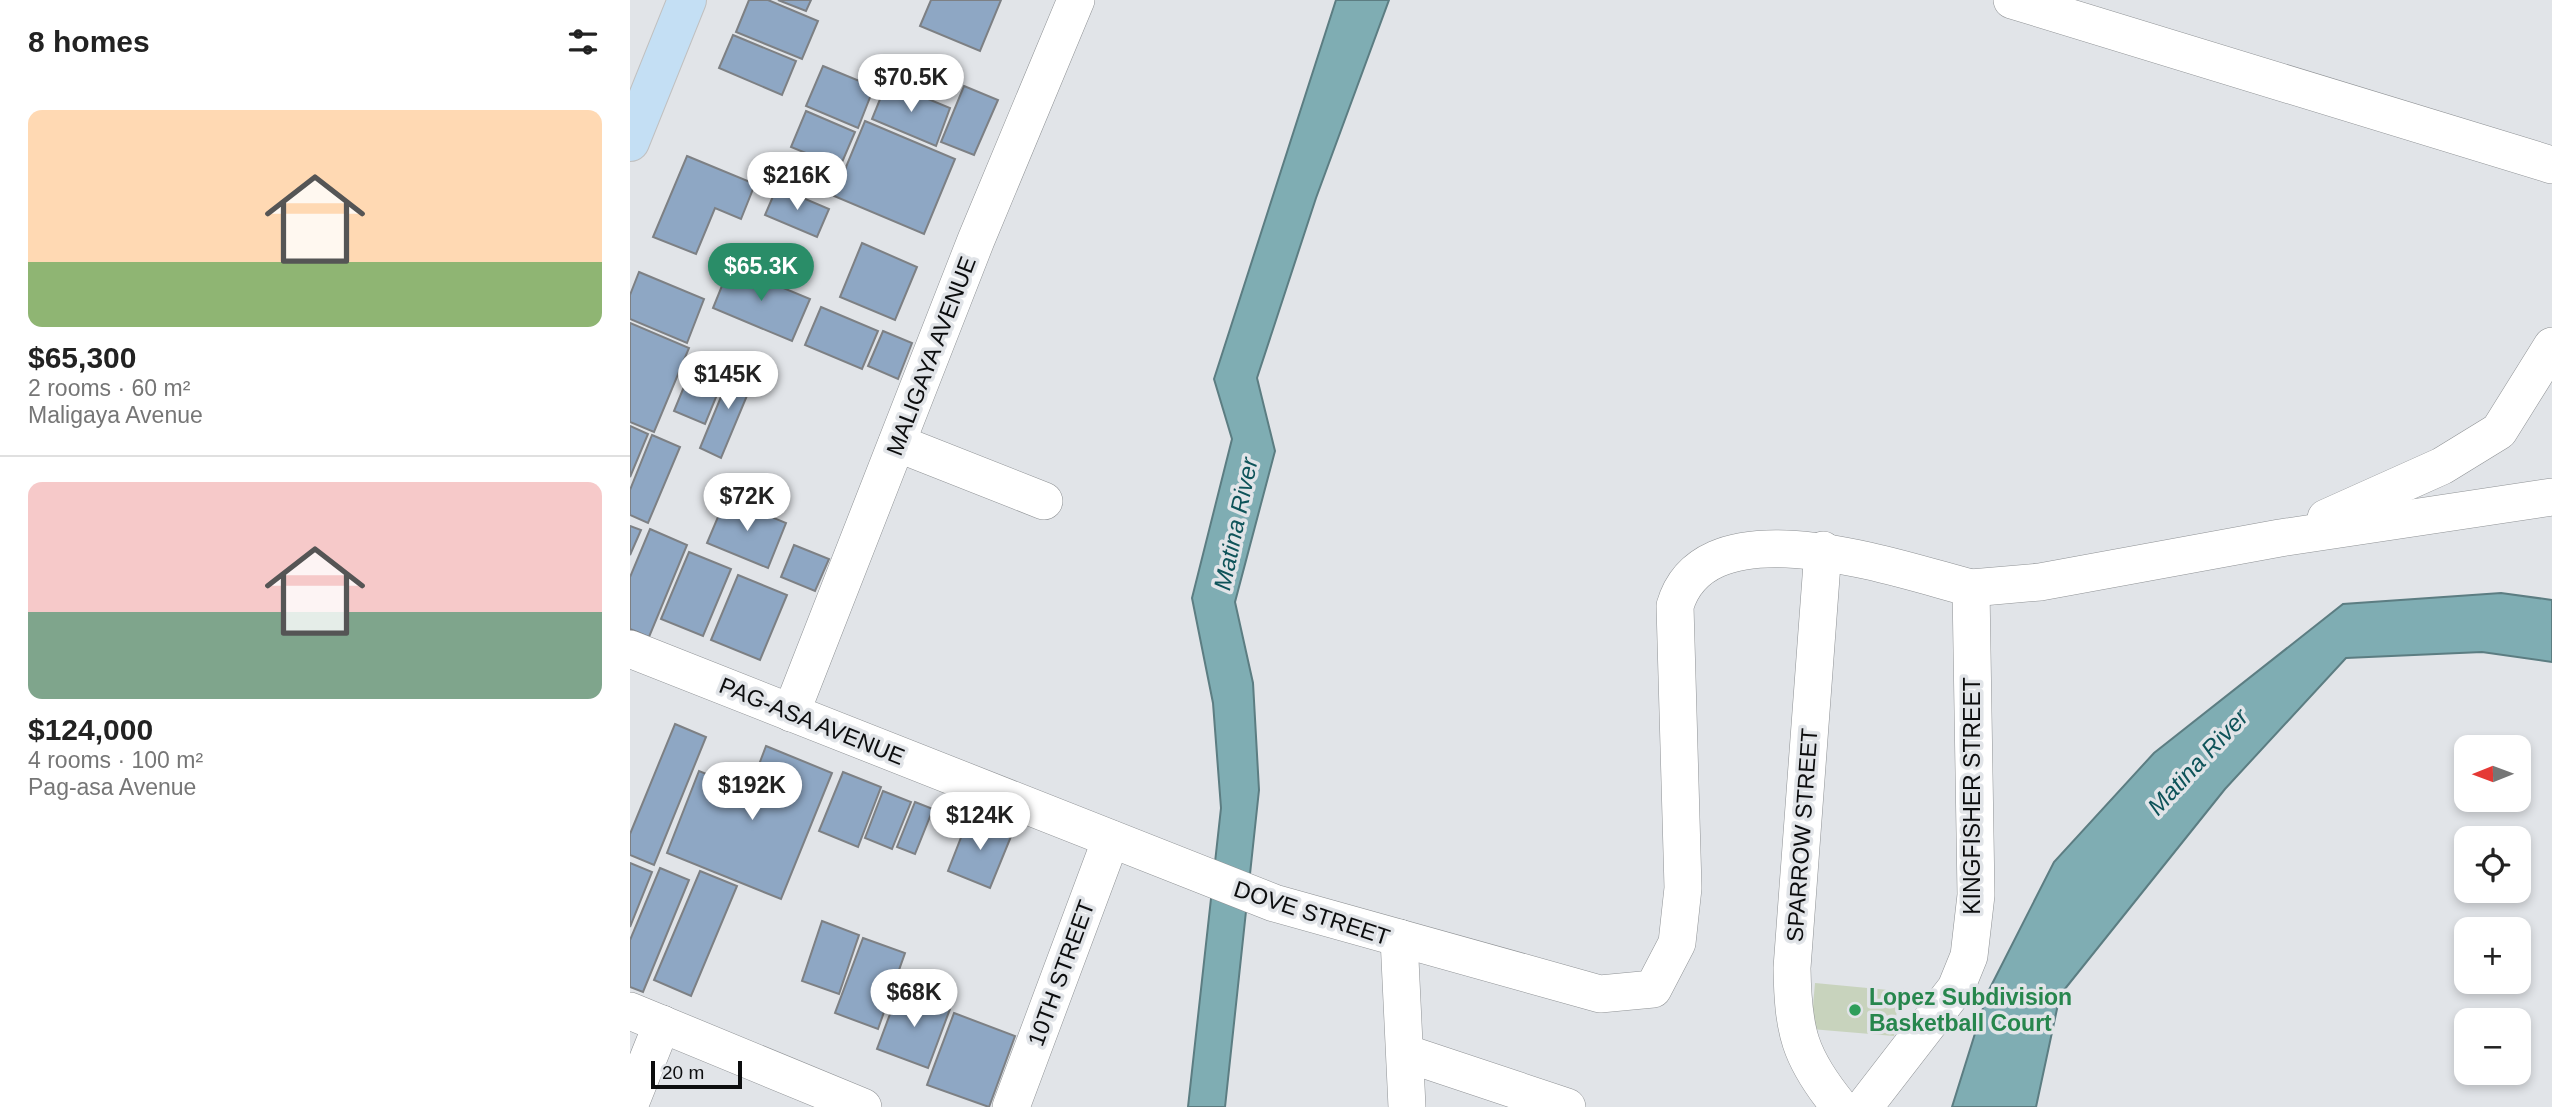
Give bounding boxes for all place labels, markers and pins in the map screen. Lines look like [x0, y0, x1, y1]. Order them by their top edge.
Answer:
pin: $70.5K [854, 54, 968, 114]
pin: $216K [748, 152, 846, 212]
pin: $65.3K [704, 244, 818, 303]
pin: $145K [679, 352, 777, 411]
pin: $72K [706, 474, 788, 533]
pin: $192K [703, 762, 801, 822]
pin: $124K [931, 792, 1029, 852]
pin: $68K [873, 970, 955, 1029]
place label: Lopez Subdivision Basketball Court [1869, 984, 2072, 1036]
marker: Lopez Subdivision Basketball Court [1847, 1002, 1863, 1018]

